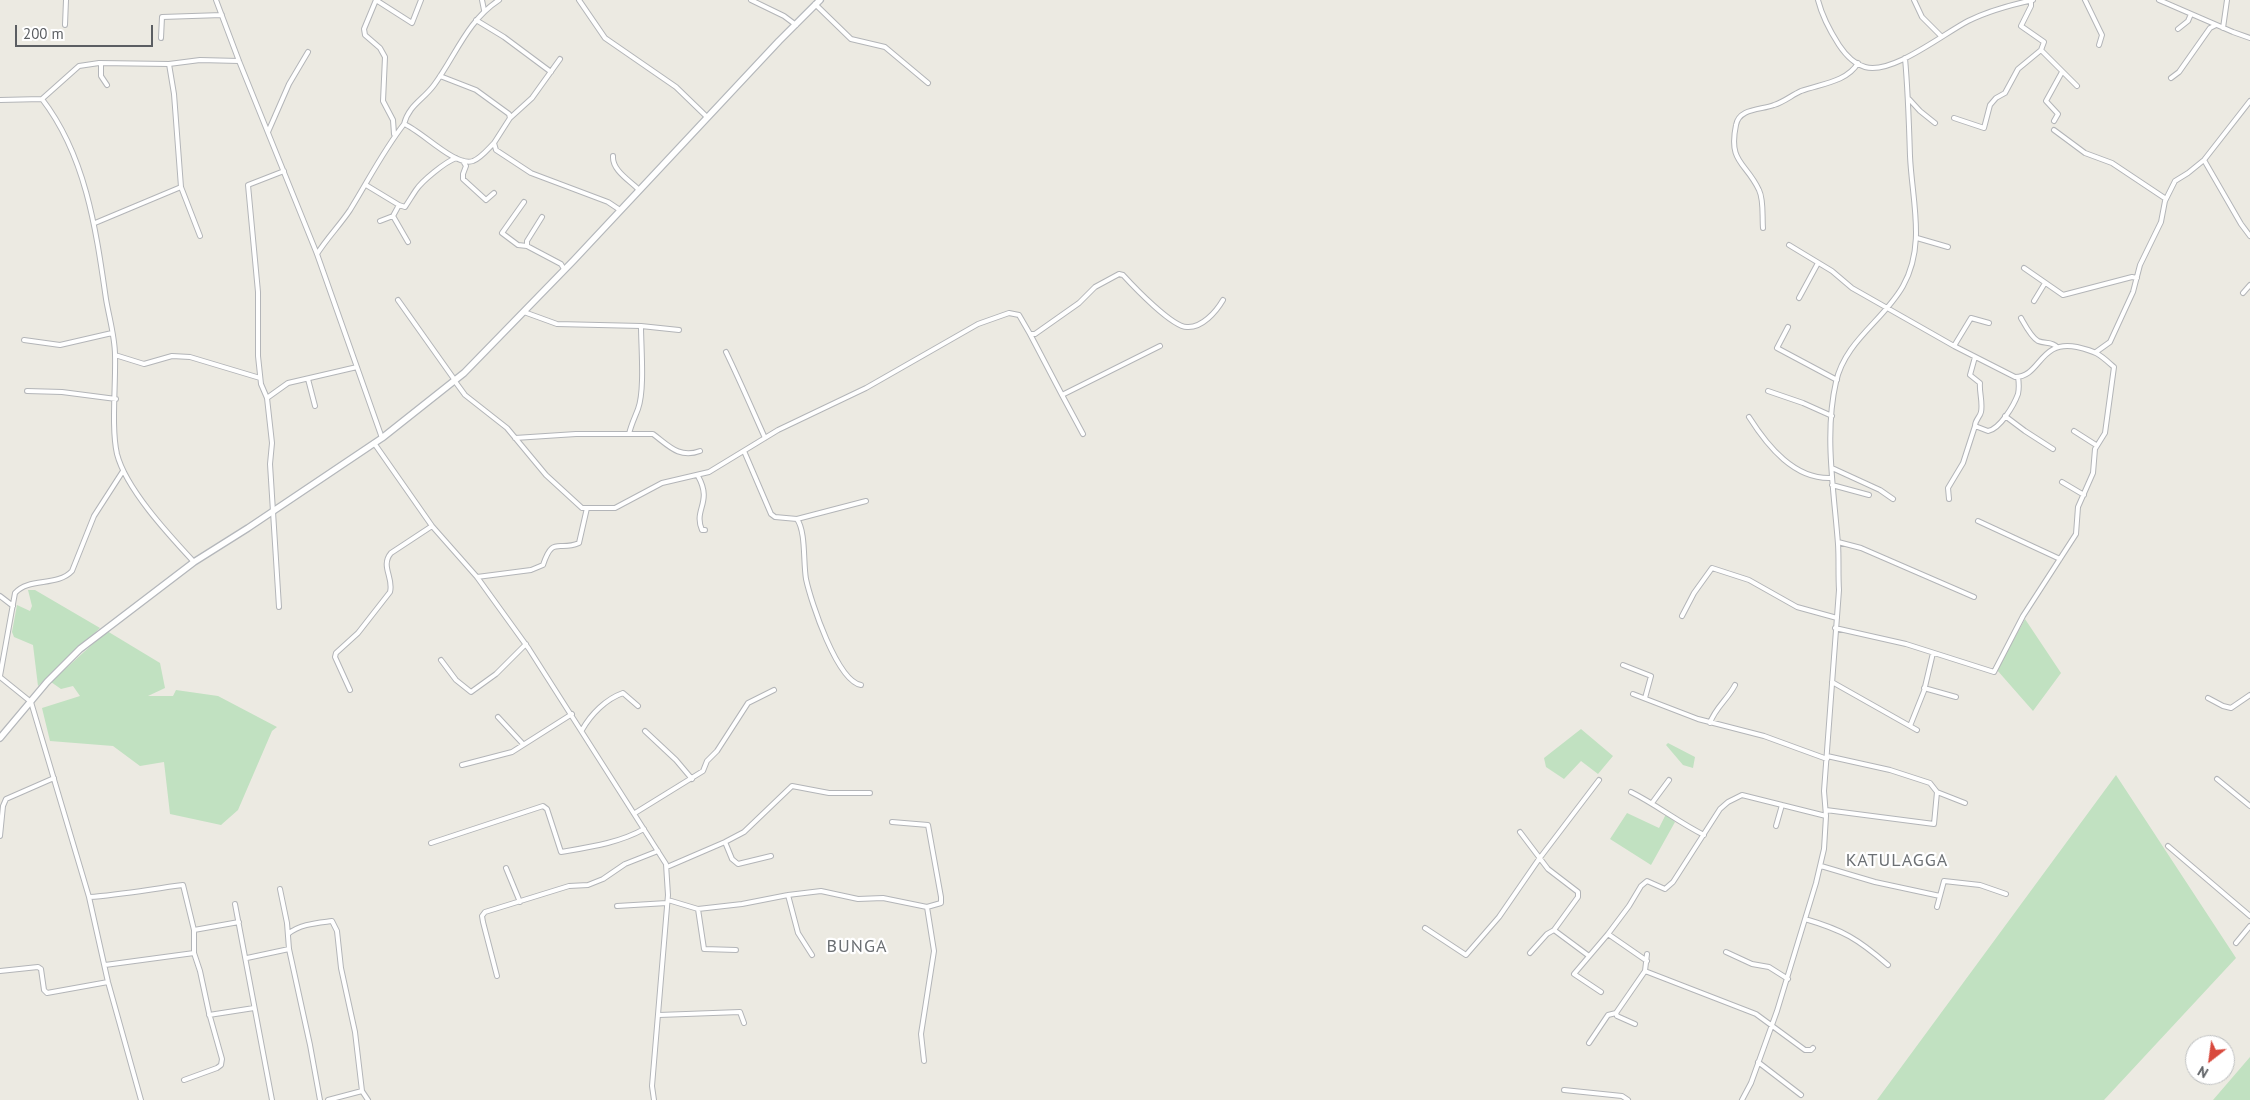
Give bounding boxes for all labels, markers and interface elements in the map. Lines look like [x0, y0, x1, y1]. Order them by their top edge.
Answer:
scale bar [18, 15, 155, 47]
text: 200 m [23, 24, 64, 43]
district label: KATULAGGA [1845, 850, 1949, 872]
district label: BUNGA [826, 936, 888, 958]
north arrow [2185, 1035, 2235, 1085]
text: N [2195, 1062, 2211, 1082]

